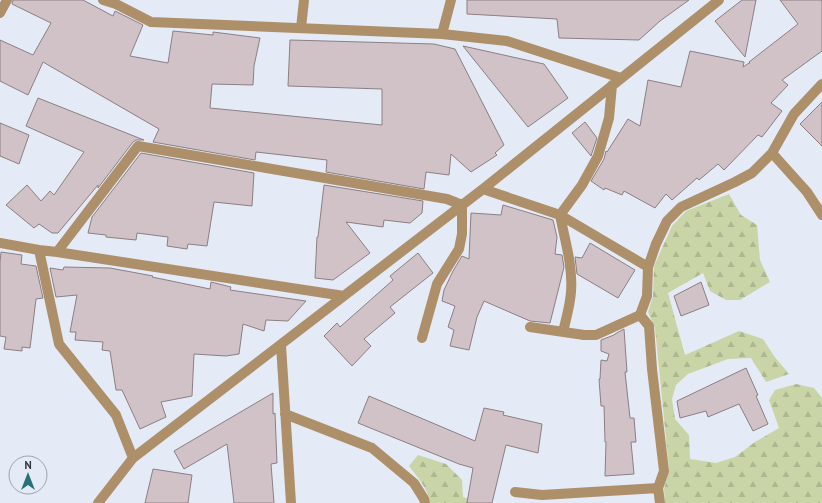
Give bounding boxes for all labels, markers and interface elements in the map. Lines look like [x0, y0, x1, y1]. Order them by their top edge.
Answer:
north arrow [8, 455, 48, 495]
text: N [24, 458, 32, 472]

